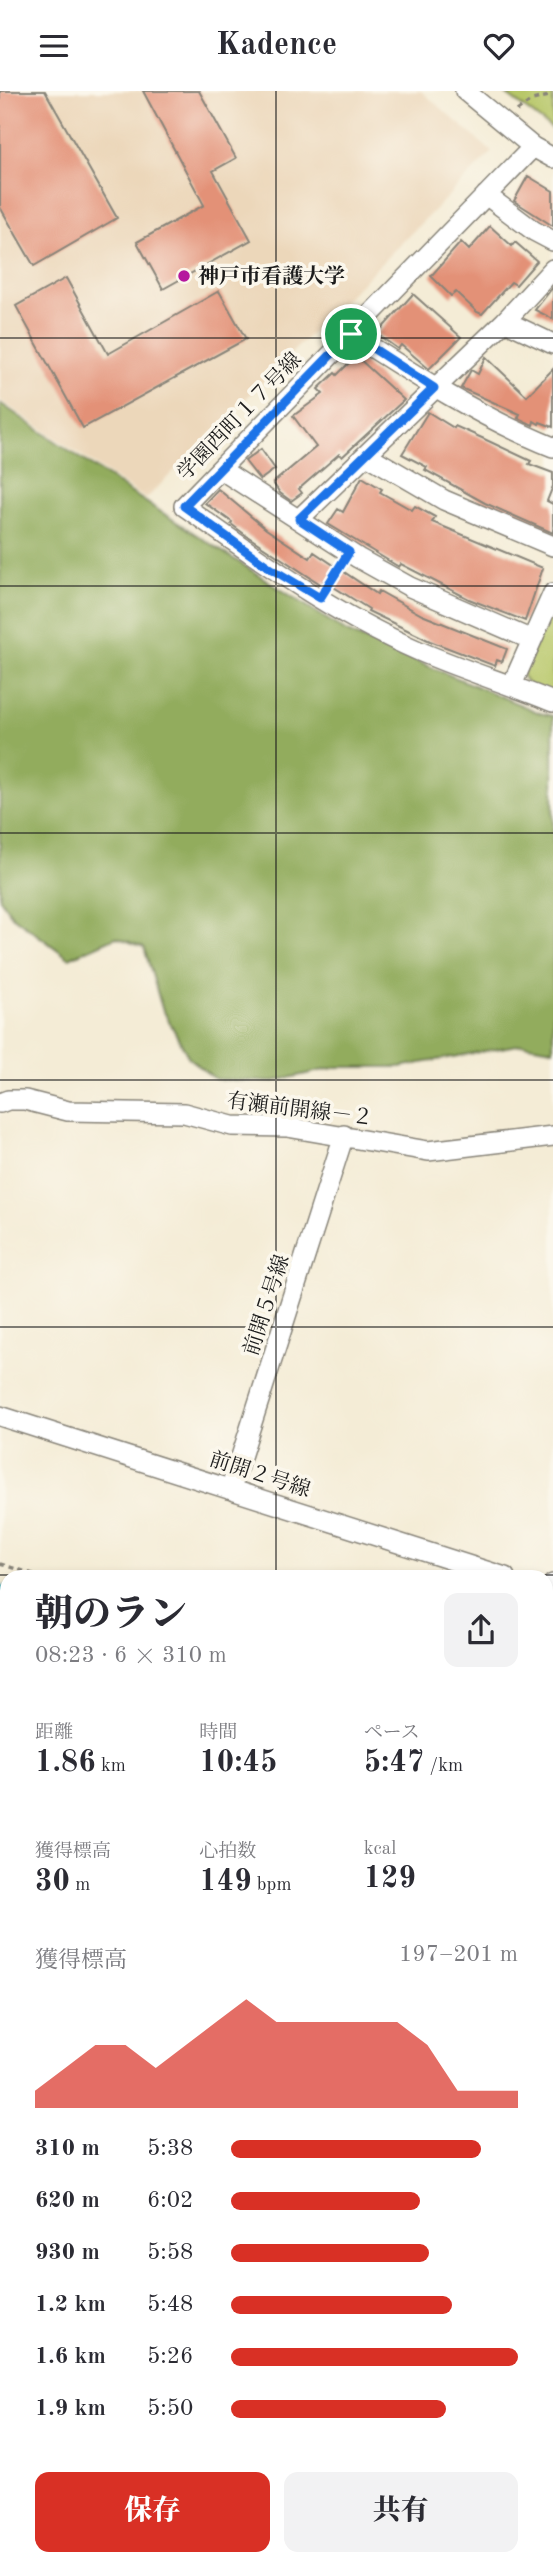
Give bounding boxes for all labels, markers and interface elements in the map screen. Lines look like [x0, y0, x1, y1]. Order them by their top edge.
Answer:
icon: menu [35, 27, 73, 65]
icon: heart [480, 27, 518, 65]
text: Kadence [216, 30, 337, 62]
place label: 神戸市看護大学 [198, 265, 345, 288]
marker: 神戸市看護大学 [176, 268, 192, 284]
pin [321, 304, 381, 364]
icon: arrive [332, 315, 370, 353]
street label: 学園西町１７号線 [173, 348, 306, 485]
street label: 有瀬前開線－２ [226, 1089, 374, 1130]
street label: 前開５号線 [239, 1252, 294, 1359]
street label: 前開２号線 [206, 1447, 313, 1502]
button: share [444, 1593, 518, 1667]
text: 朝のラン [35, 1597, 187, 1635]
text: 08:23 · 6 × 310 m [35, 1644, 227, 1667]
text: 距離 [35, 1724, 73, 1743]
text: 時間 [199, 1724, 237, 1743]
text: ペース [364, 1724, 420, 1743]
text: 1.86 [35, 1748, 96, 1778]
text: 10:45 [199, 1748, 277, 1778]
text: 5:47 [364, 1748, 424, 1778]
text: km [96, 1757, 126, 1776]
text: /km [424, 1757, 463, 1776]
text: kcal [364, 1840, 396, 1859]
text: 獲得標高 [35, 1843, 111, 1862]
text: 心拍数 [199, 1843, 256, 1862]
text: 129 [364, 1864, 416, 1894]
text: 30 [35, 1867, 70, 1897]
text: 149 [199, 1867, 252, 1897]
text: m [70, 1876, 90, 1895]
text: bpm [252, 1876, 292, 1895]
text: 197–201 m [399, 1943, 518, 1966]
text: 獲得標高 [35, 1949, 127, 1972]
text: 310 m [35, 2137, 100, 2160]
text: 5:38 [147, 2137, 193, 2160]
text: 620 m [35, 2189, 100, 2212]
text: 6:02 [147, 2189, 193, 2212]
text: 930 m [35, 2241, 100, 2264]
text: 5:58 [147, 2241, 193, 2264]
text: 1.2 km [35, 2293, 106, 2316]
text: 5:48 [147, 2293, 193, 2316]
text: 1.6 km [35, 2345, 106, 2368]
text: 5:26 [147, 2345, 193, 2368]
text: 1.9 km [35, 2397, 106, 2420]
text: 5:50 [147, 2397, 193, 2420]
button: 保存 [35, 2472, 270, 2552]
button: 共有 [284, 2472, 518, 2552]

